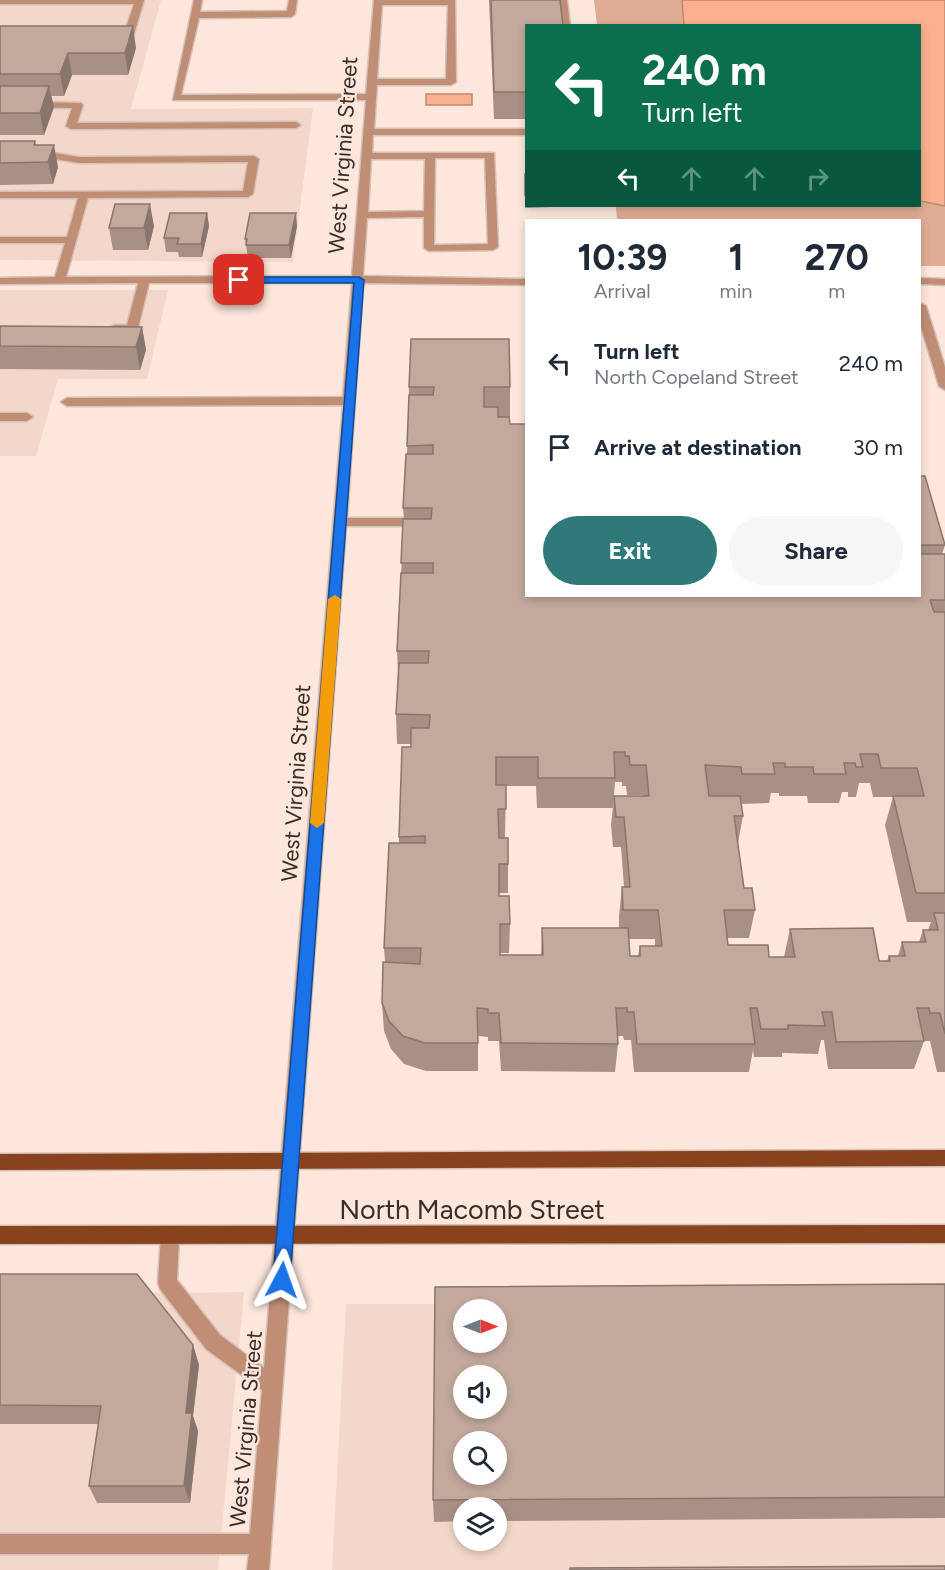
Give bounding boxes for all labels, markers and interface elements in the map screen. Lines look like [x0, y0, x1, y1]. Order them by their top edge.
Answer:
text: 240 m [642, 45, 767, 96]
icon: left [543, 48, 621, 126]
street label: West Virginia Street [323, 55, 363, 255]
text: Turn left [642, 96, 742, 129]
icon: left [612, 162, 645, 195]
icon: ahead [675, 162, 708, 195]
icon: ahead [738, 162, 771, 195]
icon: right [801, 162, 834, 195]
text: 10:39 [577, 236, 667, 279]
text: 1 [728, 236, 744, 279]
text: 270 [805, 236, 869, 279]
pin [213, 254, 264, 305]
icon: arrive [222, 263, 255, 296]
text: Arrival [594, 279, 651, 303]
text: min [720, 279, 752, 303]
text: m [828, 279, 845, 303]
text: Turn left [594, 338, 680, 365]
icon: left [543, 347, 576, 380]
text: 240 m [839, 350, 903, 377]
text: North Copeland Street [594, 365, 799, 389]
icon: arrive [543, 431, 576, 464]
text: Arrive at destination [594, 434, 802, 461]
text: 30 m [853, 434, 903, 461]
button: Exit [543, 516, 717, 585]
button: Share [729, 516, 903, 585]
street label: West Virginia Street [276, 683, 316, 883]
street label: North Macomb Street [339, 1193, 605, 1226]
position arrow [250, 1248, 314, 1312]
north arrow [453, 1299, 507, 1353]
map controls [453, 1299, 507, 1551]
street label: West Virginia Street [224, 1329, 268, 1529]
button: sound [453, 1365, 507, 1419]
button: search [453, 1431, 507, 1485]
button: layers [453, 1497, 507, 1551]

